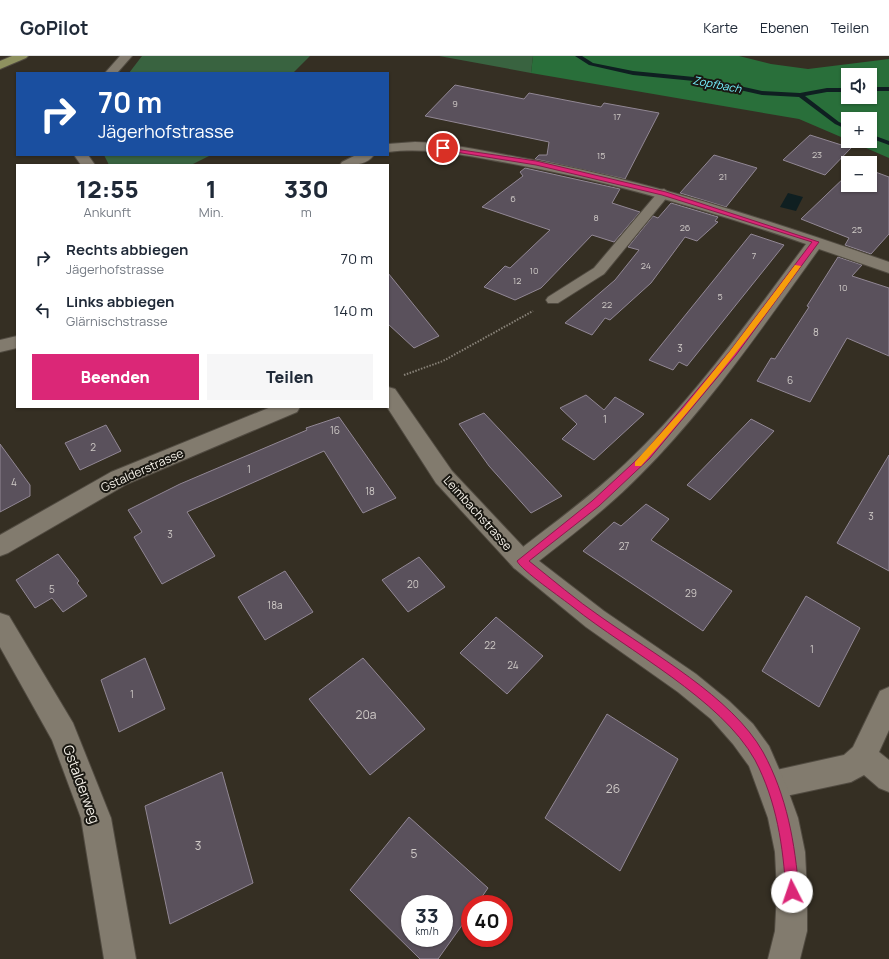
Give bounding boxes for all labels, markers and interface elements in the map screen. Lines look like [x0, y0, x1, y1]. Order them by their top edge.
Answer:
text: GoPilot [20, 15, 88, 41]
text: Karte [703, 18, 738, 37]
text: Ebenen [760, 18, 809, 37]
text: Teilen [831, 18, 869, 37]
map controls [841, 68, 877, 192]
button: sound [841, 68, 877, 104]
water label: Zopfbach [691, 72, 743, 96]
text: 70 m [98, 83, 162, 121]
icon: right [32, 88, 84, 140]
house number: 9 [452, 97, 458, 110]
house number: 17 [613, 110, 621, 123]
button: + [841, 112, 877, 148]
text: Jägerhofstrasse [98, 119, 234, 143]
pin [426, 131, 460, 165]
icon: arrive [432, 137, 454, 159]
house number: 23 [812, 148, 822, 161]
house number: 15 [597, 149, 605, 162]
button: − [841, 156, 877, 192]
house number: 21 [719, 170, 727, 183]
text: 12:55 [76, 172, 139, 205]
text: 1 [206, 172, 217, 205]
text: 330 [284, 172, 329, 205]
house number: 6 [510, 192, 516, 205]
text: Ankunft [84, 203, 131, 221]
text: Min. [199, 203, 224, 221]
text: m [301, 203, 312, 221]
house number: 8 [593, 211, 599, 224]
house number: 26 [680, 221, 691, 234]
house number: 25 [852, 223, 862, 236]
text: Rechts abbiegen [66, 239, 188, 260]
icon: right [32, 247, 54, 269]
text: 70 m [341, 248, 373, 269]
house number: 7 [752, 249, 757, 262]
house number: 24 [641, 259, 651, 272]
text: Jägerhofstrasse [66, 260, 164, 278]
house number: 10 [530, 264, 539, 277]
house number: 12 [513, 274, 521, 287]
house number: 10 [839, 281, 848, 294]
house number: 5 [717, 290, 723, 303]
text: Links abbiegen [66, 291, 174, 312]
house number: 22 [602, 298, 612, 311]
icon: left [32, 299, 54, 321]
text: 140 m [333, 300, 373, 321]
text: Glärnischstrasse [66, 312, 168, 330]
house number: 8 [813, 325, 819, 339]
house number: 3 [677, 341, 683, 355]
button: Beenden [32, 354, 199, 400]
button: Teilen [207, 354, 373, 400]
house number: 6 [787, 373, 793, 387]
house number: 1 [603, 412, 607, 426]
house number: 16 [330, 423, 340, 437]
house number: 2 [90, 440, 96, 454]
street label: Gstalderstrasse [98, 444, 186, 496]
house number: 1 [247, 462, 251, 476]
street label: Leimbachstrasse [440, 472, 516, 554]
house number: 4 [11, 475, 17, 489]
house number: 18 [365, 484, 375, 498]
house number: 3 [868, 509, 874, 523]
house number: 3 [167, 527, 173, 541]
house number: 27 [619, 539, 629, 553]
house number: 20 [407, 577, 419, 591]
house number: 5 [49, 582, 55, 596]
house number: 29 [685, 586, 697, 600]
house number: 18a [267, 598, 283, 612]
house number: 22 [484, 638, 496, 652]
house number: 1 [810, 642, 814, 656]
house number: 24 [507, 658, 519, 672]
house number: 1 [130, 687, 134, 701]
house number: 20a [356, 706, 376, 723]
street label: Gstalderweg [59, 742, 105, 826]
house number: 26 [606, 780, 620, 797]
house number: 3 [195, 837, 201, 854]
house number: 5 [411, 845, 418, 862]
position arrow [771, 871, 813, 913]
speed limit sign: 40 [461, 895, 513, 947]
text: 33 [415, 902, 439, 929]
text: km/h [415, 924, 439, 938]

